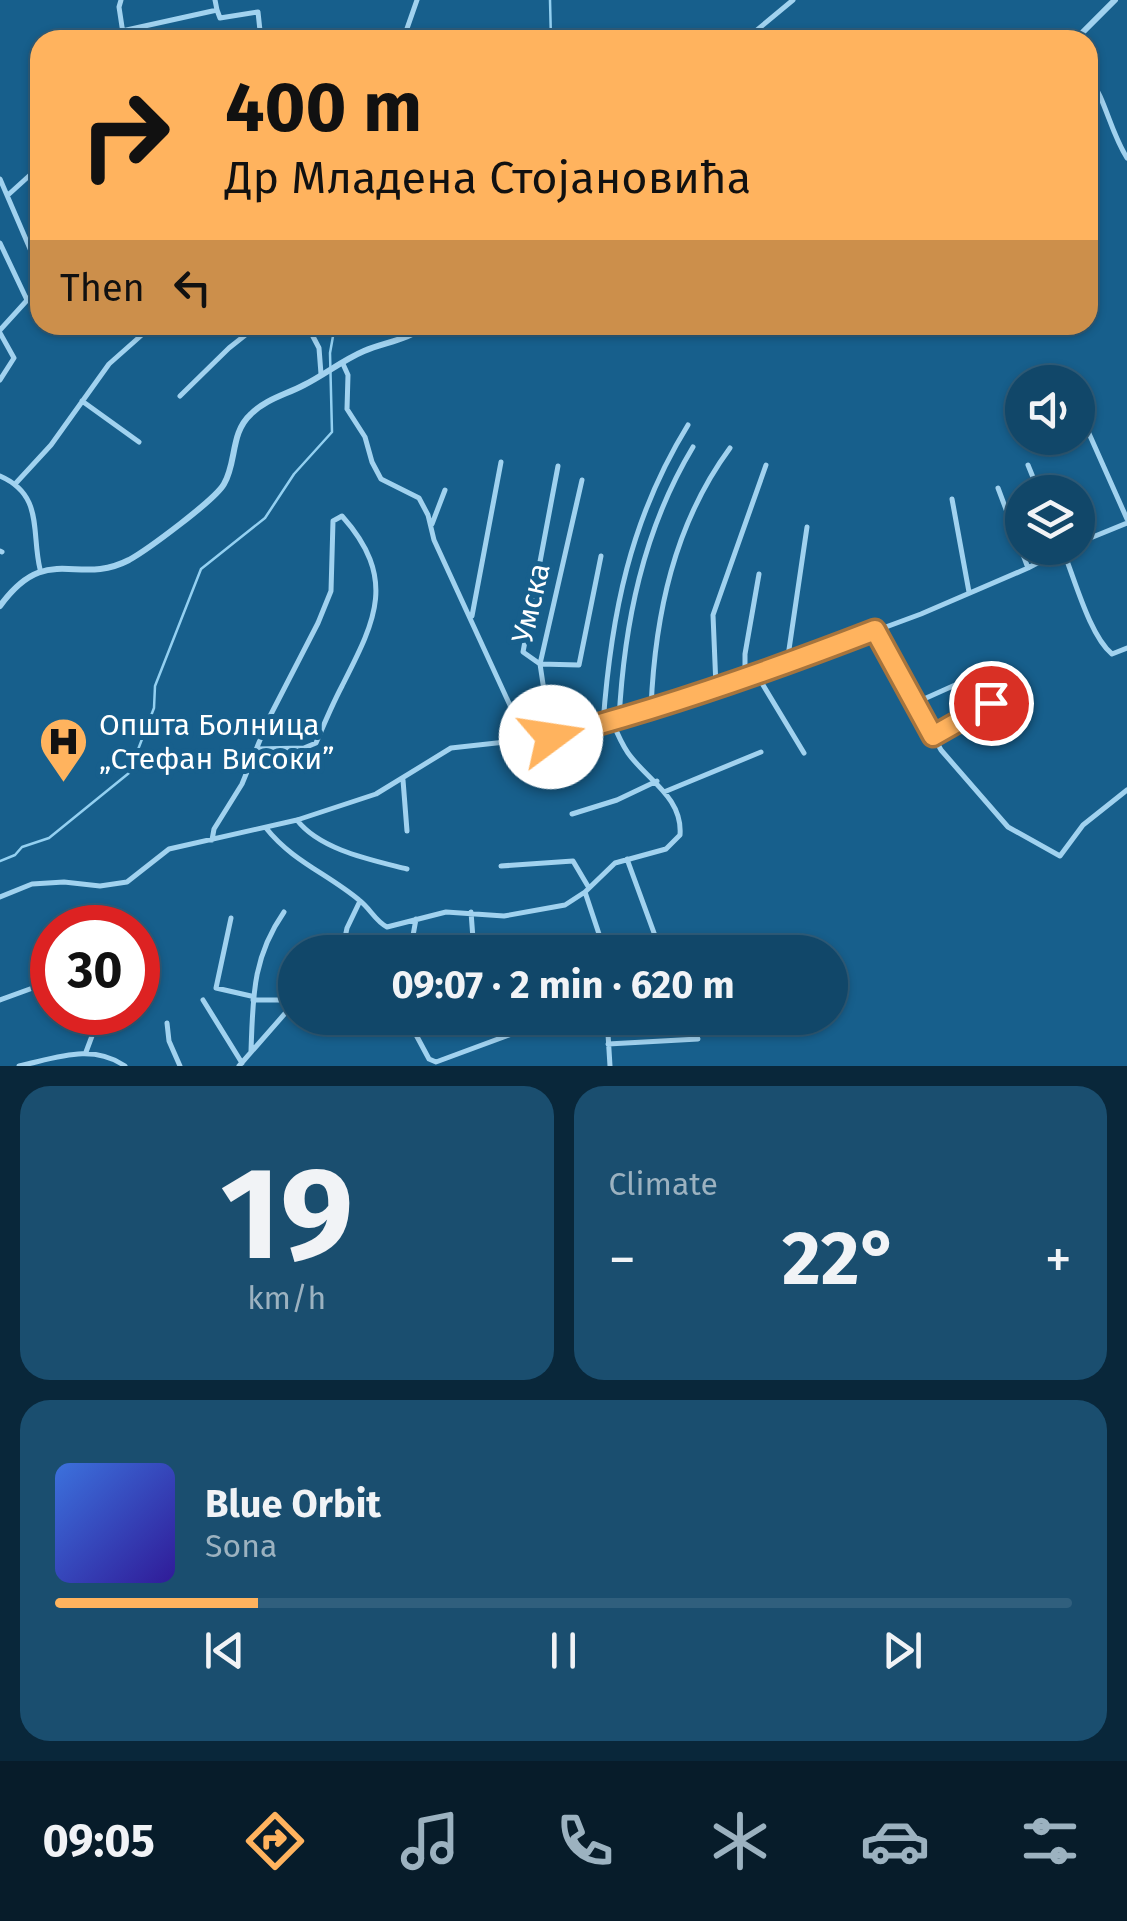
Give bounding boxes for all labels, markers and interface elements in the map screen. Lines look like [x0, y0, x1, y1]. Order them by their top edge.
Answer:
text: 400 m [225, 66, 422, 150]
icon: right [60, 70, 190, 200]
text: Др Младена Стојановића [225, 151, 751, 205]
icon: left [165, 260, 220, 315]
text: Then [60, 265, 145, 311]
map controls [1005, 365, 1095, 565]
button: sound [1005, 365, 1095, 455]
button: layers [1005, 475, 1095, 565]
street label: Умска [504, 559, 558, 647]
pin [949, 661, 1034, 746]
icon: arrive [964, 676, 1019, 731]
position arrow [499, 685, 603, 789]
place label: Општа Болница „Стефан Високи” [99, 707, 335, 777]
hospital icon: Општа Болница „Стефан Високи” [38, 716, 90, 784]
speed limit sign: 30 [30, 905, 160, 1035]
text: 09:07 · 2 min · 620 m [391, 962, 735, 1008]
text: 19 [220, 1136, 353, 1292]
text: Climate [609, 1165, 718, 1203]
text: 22° [782, 1214, 899, 1304]
text: − [609, 1227, 636, 1293]
text: + [1045, 1227, 1072, 1293]
text: km/h [247, 1279, 326, 1317]
text: Blue Orbit [205, 1481, 381, 1527]
text: Sona [205, 1527, 277, 1565]
icon: previous [197, 1623, 252, 1678]
icon: pause [536, 1623, 591, 1678]
icon: next [875, 1623, 930, 1678]
icon: directions [240, 1806, 310, 1876]
icon: music [395, 1806, 465, 1876]
icon: phone [550, 1806, 620, 1876]
icon: climate [705, 1806, 775, 1876]
icon: car [860, 1806, 930, 1876]
icon: filters [1015, 1806, 1085, 1876]
text: 09:05 [42, 1814, 155, 1868]

